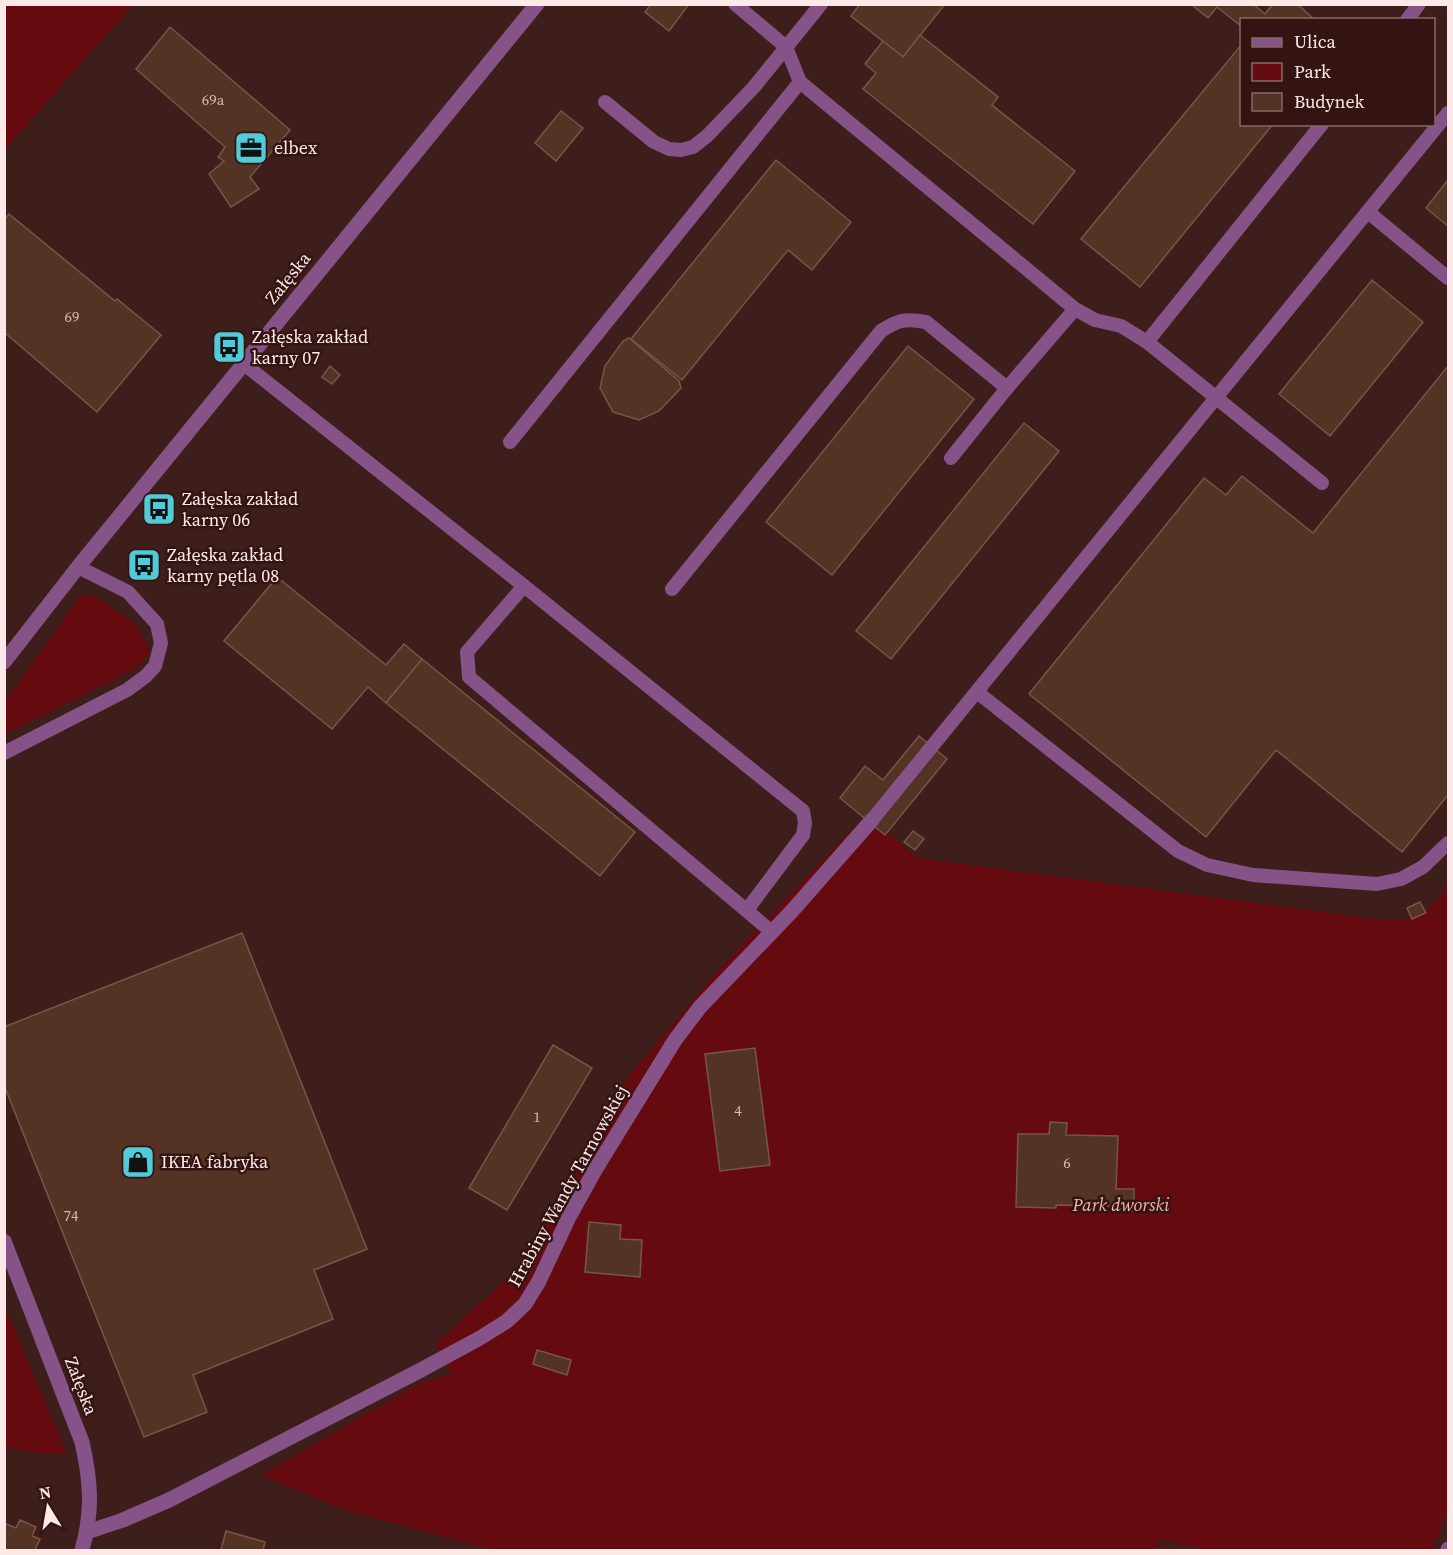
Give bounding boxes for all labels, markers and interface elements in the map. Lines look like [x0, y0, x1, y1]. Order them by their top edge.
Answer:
legend [1240, 18, 1435, 126]
text: Ulica [1294, 29, 1337, 54]
text: Park [1294, 59, 1331, 84]
house number: 69a [202, 89, 225, 110]
text: Budynek [1294, 89, 1364, 114]
office icon: elbex [233, 130, 269, 166]
place label: elbex [274, 135, 318, 160]
street label: Załęska [259, 246, 317, 309]
house number: 69 [64, 306, 80, 327]
place label: Załęska zakład karny 07 [252, 324, 368, 370]
bus stop icon: Załęska zakład karny 07 [211, 329, 247, 365]
place label: Załęska zakład karny 06 [182, 486, 298, 532]
bus stop icon: Załęska zakład karny 06 [141, 491, 177, 527]
place label: Załęska zakład karny pętla 08 [167, 542, 283, 588]
bus stop icon: Załęska zakład karny pętla 08 [126, 547, 162, 583]
street label: Hrabiny Wandy Tarnowskiej [502, 1080, 634, 1291]
house number: 4 [734, 1100, 742, 1121]
house number: 1 [533, 1106, 541, 1127]
shop icon: IKEA fabryka [120, 1144, 156, 1180]
place label: IKEA fabryka [161, 1149, 269, 1174]
house number: 6 [1063, 1152, 1071, 1173]
park label: Park dworski [1072, 1192, 1170, 1217]
house number: 74 [63, 1205, 79, 1226]
street label: Załęska [59, 1353, 104, 1419]
north arrow [18, 1477, 78, 1537]
text: N [37, 1480, 53, 1504]

